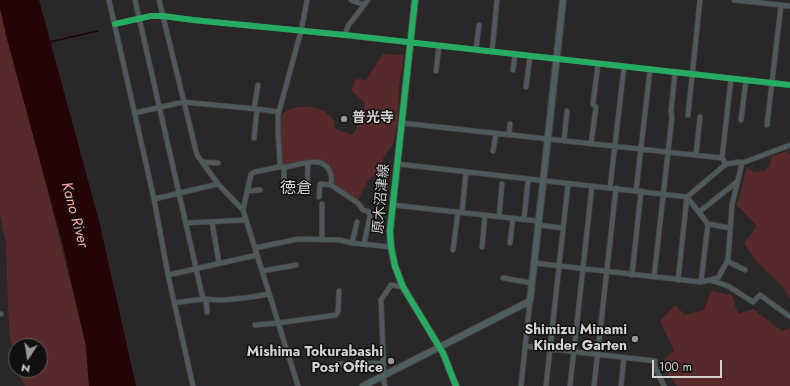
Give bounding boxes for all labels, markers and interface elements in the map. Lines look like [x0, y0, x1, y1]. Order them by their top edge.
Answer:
place label: 普光寺 [352, 111, 394, 127]
marker: 普光寺 [339, 114, 349, 124]
street label: 原木沼津線 [371, 163, 393, 235]
district label: 徳倉 [280, 179, 312, 199]
water label: Kano River [57, 180, 91, 250]
place label: Shimizu Minami Kinder Garten [524, 323, 627, 356]
marker: Shimizu Minami Kinder Garten [630, 334, 640, 344]
north arrow [8, 338, 48, 378]
place label: Mishima Tokurabashi Post Office [247, 345, 383, 378]
scale bar [654, 352, 724, 378]
marker: Mishima Tokurabashi Post Office [386, 356, 396, 366]
text: 100 m [659, 358, 692, 376]
text: N [20, 360, 32, 377]

